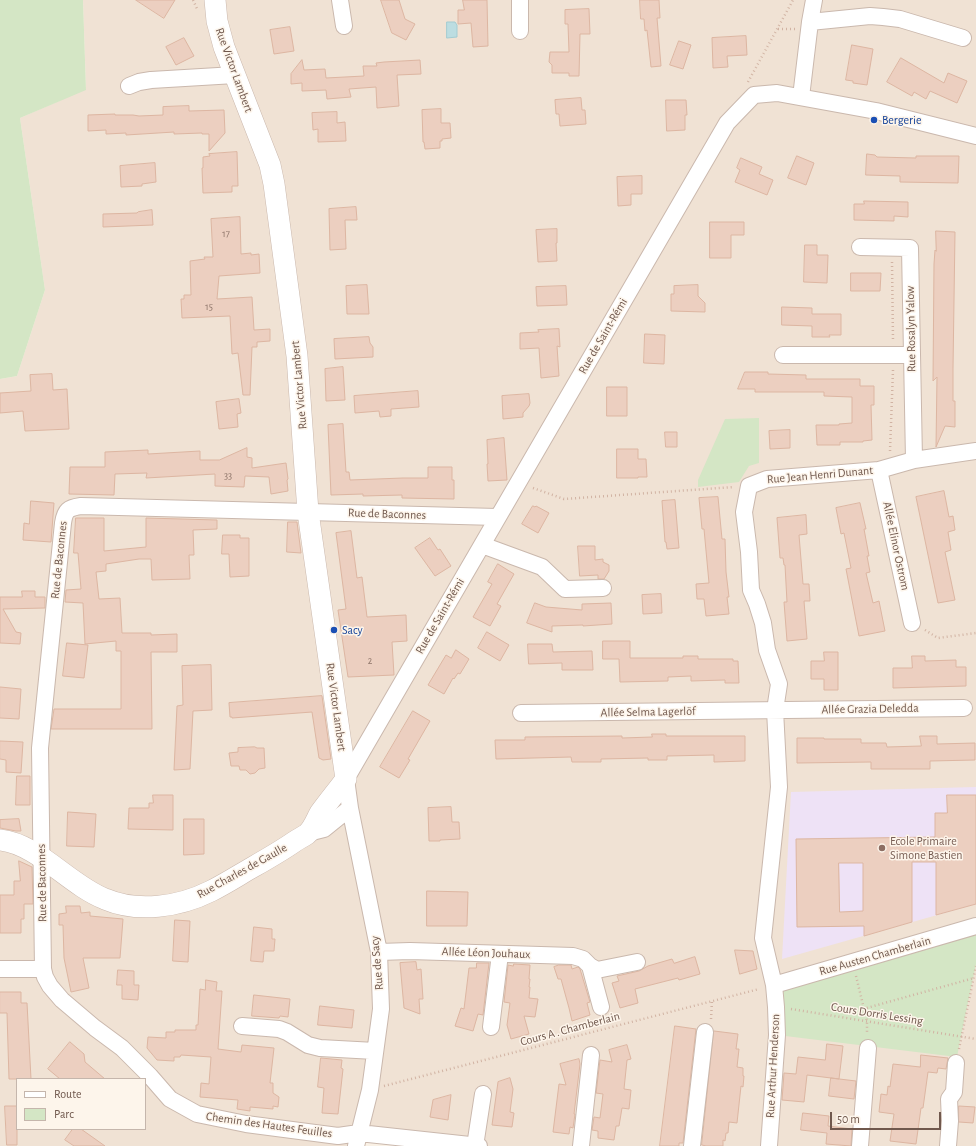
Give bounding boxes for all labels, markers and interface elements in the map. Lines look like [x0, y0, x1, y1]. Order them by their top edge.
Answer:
street label: Rue Victor Lambert [212, 26, 256, 114]
place label: Bergerie [882, 113, 921, 127]
marker: Bergerie [869, 115, 879, 125]
house number: 17 [222, 228, 230, 240]
street label: Rue Rosalyn Yalow [903, 286, 919, 372]
street label: Rue de Saint-Rémi [575, 296, 631, 376]
house number: 15 [205, 301, 213, 313]
street label: Rue Victor Lambert [288, 340, 310, 430]
street label: Rue Jean Henri Dunant [766, 463, 874, 487]
house number: 33 [224, 470, 232, 482]
street label: Allée Elinor Ostrom [880, 500, 912, 592]
street label: Rue de Baconnes [348, 505, 426, 523]
street label: Rue de Baconnes [48, 520, 70, 600]
street label: Rue de Saint-Rémi [412, 576, 468, 656]
place label: Sacy [342, 623, 363, 637]
marker: Sacy [329, 625, 339, 635]
house number: 2 [368, 655, 372, 667]
street label: Rue Victor Lambert [323, 662, 349, 752]
street label: Allée Grazia Deledda [821, 701, 919, 717]
street label: Allée Selma Lagerlöf [600, 704, 696, 720]
place label: Ecole Primaire Simone Bastien [890, 834, 963, 862]
street label: Rue Charles de Gaulle [194, 840, 290, 902]
marker: Ecole Primaire Simone Bastien [877, 843, 887, 853]
street label: Rue de Baconnes [34, 844, 50, 922]
street label: Rue Austen Chamberlain [818, 933, 932, 979]
street label: Rue de Sacy [367, 935, 387, 991]
street label: Allée Léon Jouhaux [441, 944, 531, 962]
street label: Cours Dorris Lessing [830, 1000, 924, 1028]
street label: Cours A . Chamberlain [519, 1009, 621, 1049]
street label: Rue Arthur Henderson [763, 1014, 783, 1118]
legend [16, 1078, 146, 1130]
text: Route [54, 1088, 81, 1100]
scale bar [832, 1104, 943, 1130]
text: Parc [54, 1108, 74, 1120]
street label: Chemin des Hautes Feuilles [205, 1109, 333, 1141]
text: 50 m [837, 1113, 860, 1125]

